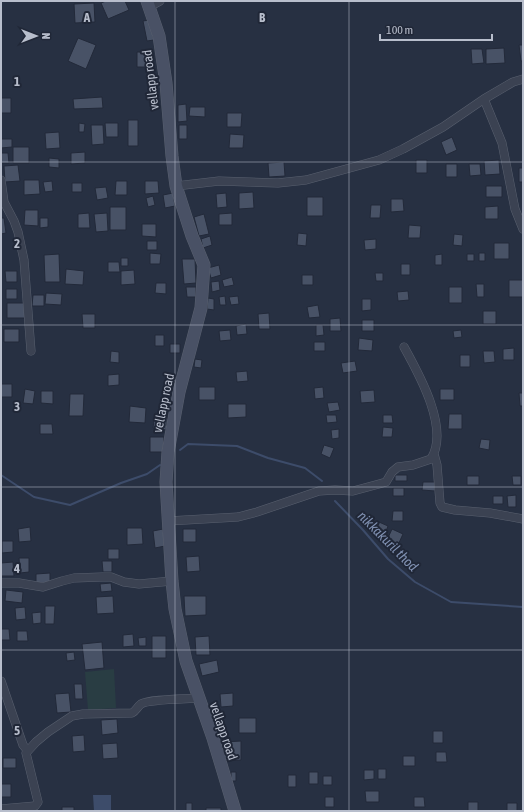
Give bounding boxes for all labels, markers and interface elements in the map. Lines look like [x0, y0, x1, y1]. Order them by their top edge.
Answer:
text: A [83, 10, 91, 25]
text: B [259, 10, 266, 25]
north arrow [16, 16, 56, 56]
scale bar [380, 16, 492, 42]
text: 100 m [386, 23, 413, 37]
text: N [40, 33, 52, 39]
street label: vellapp road [139, 49, 162, 111]
text: 1 [14, 74, 20, 89]
text: 2 [14, 236, 20, 251]
street label: vellapp road [150, 372, 177, 434]
text: 3 [14, 399, 20, 414]
water label: nikkakuril thod [355, 508, 422, 575]
text: 4 [13, 561, 20, 576]
street label: vellapp road [207, 700, 240, 762]
text: 5 [14, 723, 20, 738]

